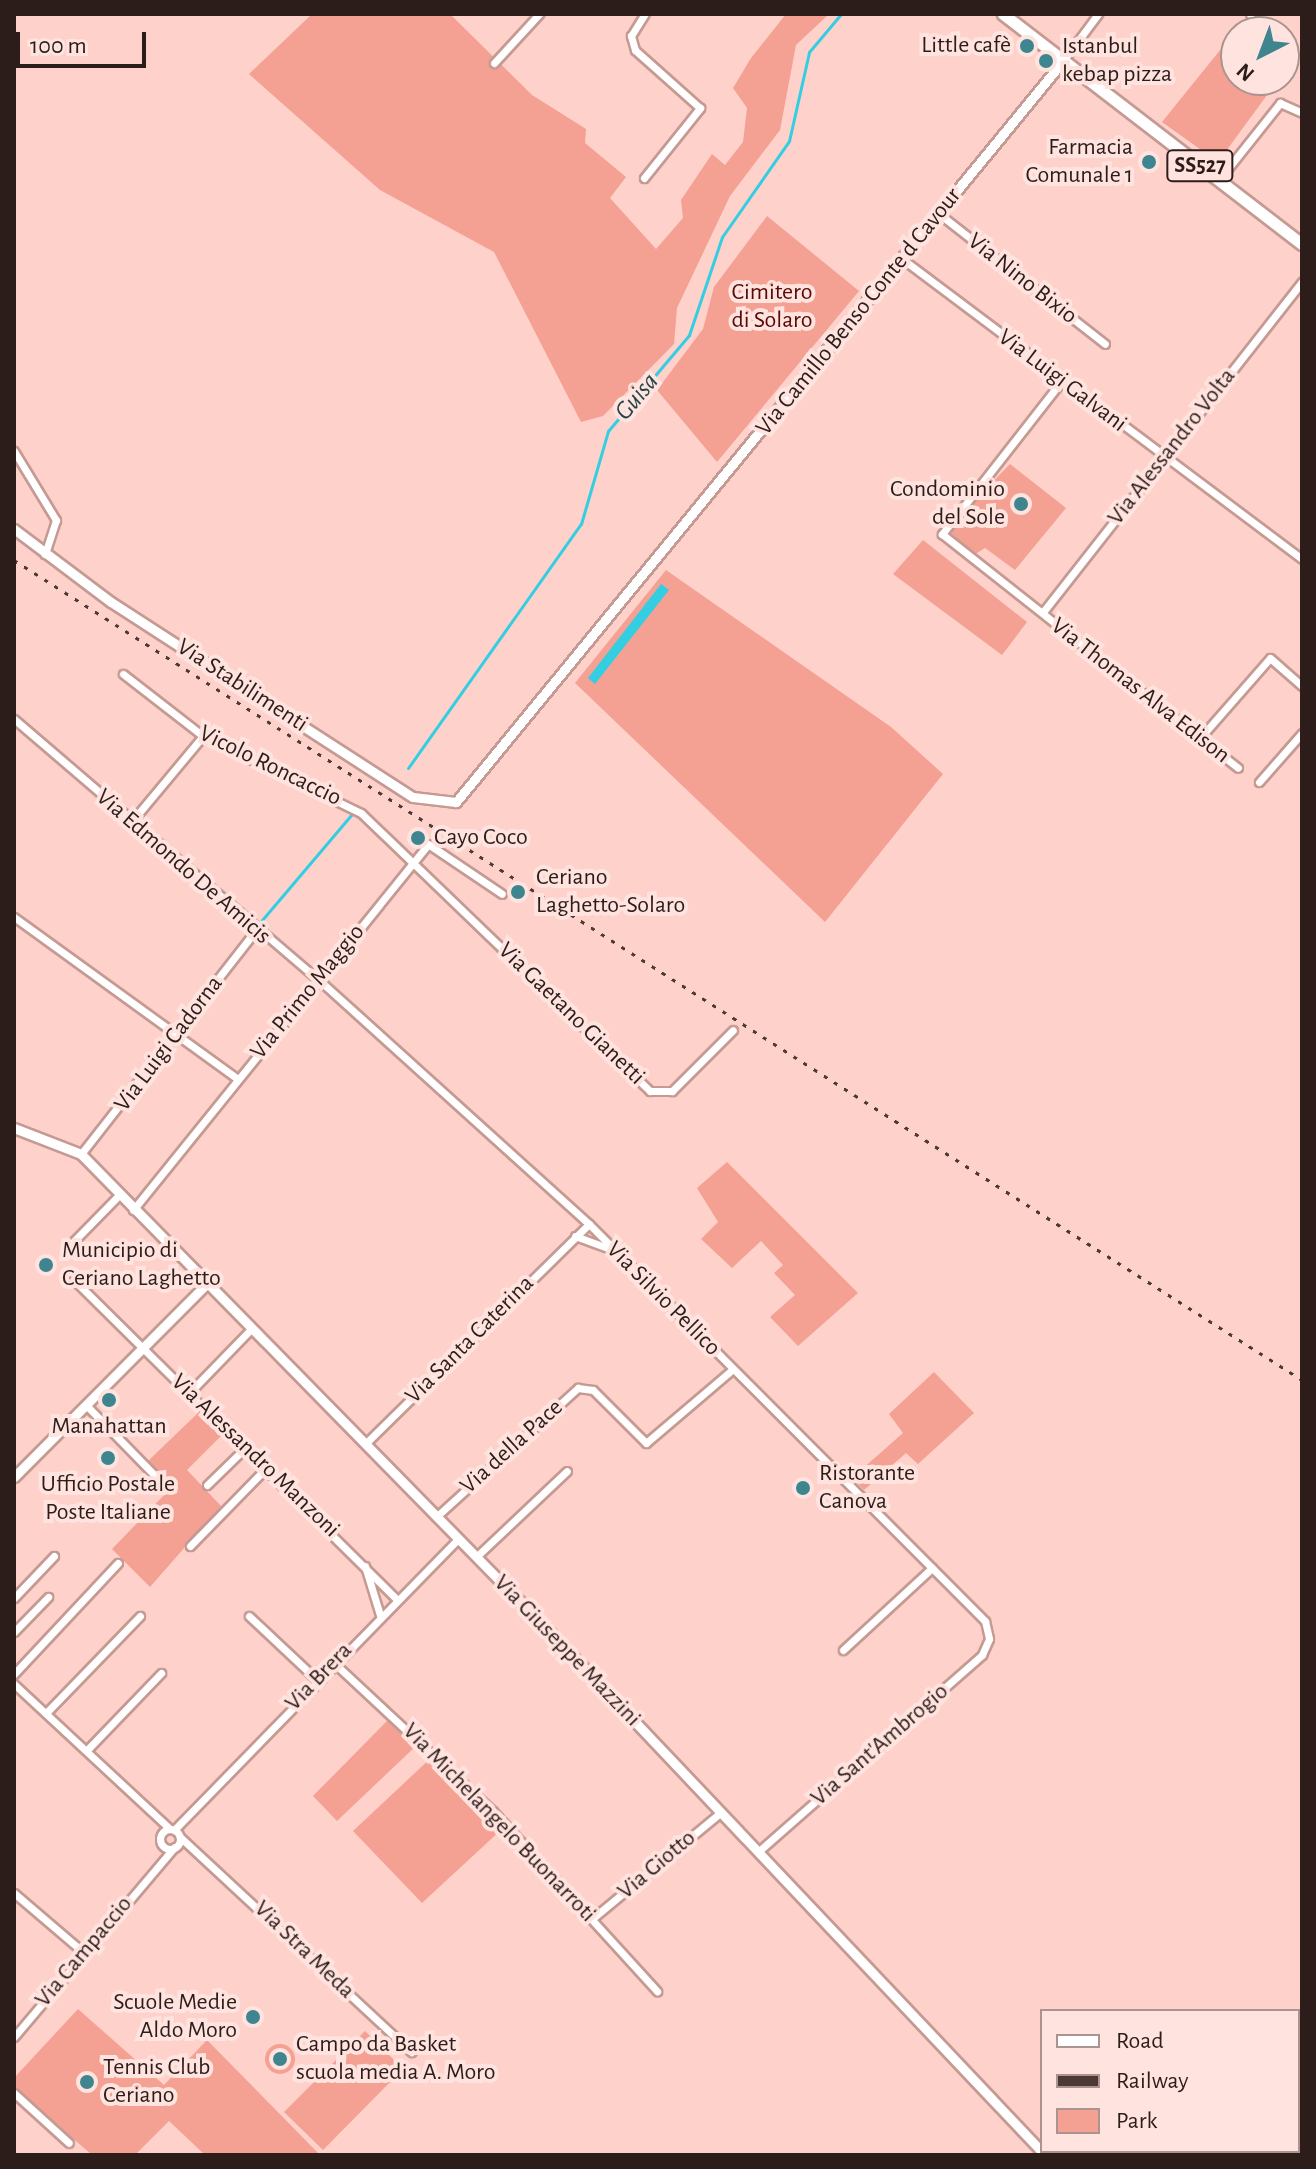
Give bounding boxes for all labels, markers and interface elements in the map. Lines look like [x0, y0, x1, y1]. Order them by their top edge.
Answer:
scale bar [20, 16, 150, 66]
north arrow [1220, 16, 1300, 96]
place label: Little cafè [921, 32, 1011, 60]
place label: Istanbul kebap pizza [1062, 33, 1172, 89]
text: 100 m [30, 34, 87, 58]
marker: Little cafè [1018, 37, 1036, 55]
marker: Istanbul kebap pizza [1037, 52, 1055, 70]
text: N [1232, 59, 1258, 86]
place label: Farmacia Comunale 1 [1026, 134, 1133, 190]
road number: SS527 [1166, 148, 1234, 184]
marker: Farmacia Comunale 1 [1140, 153, 1158, 171]
street label: Via Camillo Benso Conte d Cavour [750, 182, 968, 442]
street label: Via Nino Bixio [961, 227, 1083, 331]
park label: Cimitero di Solaro [731, 279, 813, 335]
street label: Via Luigi Galvani [992, 323, 1132, 439]
street label: Via Alessandro Volta [1102, 363, 1242, 531]
water label: Guisa [608, 367, 666, 427]
place label: Condominio del Sole [890, 476, 1005, 532]
marker: Condominio del Sole [1012, 495, 1030, 513]
street label: Via Thomas Alva Edison [1045, 612, 1235, 770]
street label: Via Stabilimenti [171, 633, 313, 739]
street label: Vicolo Roncaccio [194, 719, 346, 813]
street label: Via Edmondo De Amicis [90, 783, 276, 951]
place label: Cayo Coco [434, 824, 528, 852]
marker: Cayo Coco [409, 829, 427, 847]
place label: Ceriano Laghetto-Solaro [536, 864, 685, 920]
marker: Ceriano Laghetto-Solaro [507, 881, 529, 903]
street label: Via Primo Maggio [245, 919, 371, 1065]
street label: Via Gaetano Gianetti [492, 937, 650, 1091]
street label: Via Luigi Cadorna [109, 970, 229, 1118]
street label: Via Silvio Pellico [600, 1236, 726, 1362]
place label: Municipio di Ceriano Laghetto [62, 1237, 221, 1293]
marker: Municipio di Ceriano Laghetto [37, 1256, 55, 1274]
street label: Via Santa Caterina [400, 1270, 540, 1410]
street label: Via Alessandro Manzoni [165, 1368, 345, 1544]
marker: Manahattan [100, 1391, 118, 1409]
street label: Via della Pace [455, 1393, 569, 1501]
place label: Manahattan [51, 1413, 167, 1441]
marker: Ufficio Postale Poste Italiane [99, 1449, 117, 1467]
place label: Ristorante Canova [819, 1460, 915, 1516]
place label: Ufficio Postale Poste Italiane [41, 1471, 175, 1527]
marker: Ristorante Canova [794, 1479, 812, 1497]
street label: Via Giuseppe Mazzini [487, 1569, 647, 1733]
street label: Via Brera [279, 1637, 359, 1717]
street label: Via Sant'Ambrogio [805, 1677, 955, 1813]
street label: Via Michelangelo Buonarroti [396, 1717, 602, 1929]
street label: Via Giotto [612, 1824, 702, 1906]
street label: Via Campaccio [29, 1891, 139, 2013]
street label: Via Stra Meda [248, 1895, 360, 2005]
place label: Scuole Medie Aldo Moro [113, 1989, 237, 2045]
marker: Scuole Medie Aldo Moro [244, 2008, 262, 2026]
legend [1040, 2009, 1300, 2153]
text: Road [1116, 2029, 1164, 2053]
place label: Campo da Basket scuola media A. Moro [296, 2031, 495, 2087]
marker: Campo da Basket scuola media A. Moro [271, 2050, 289, 2068]
place label: Tennis Club Ceriano [103, 2054, 210, 2110]
text: Railway [1116, 2069, 1188, 2093]
marker: Tennis Club Ceriano [78, 2073, 96, 2091]
text: Park [1116, 2109, 1157, 2133]

